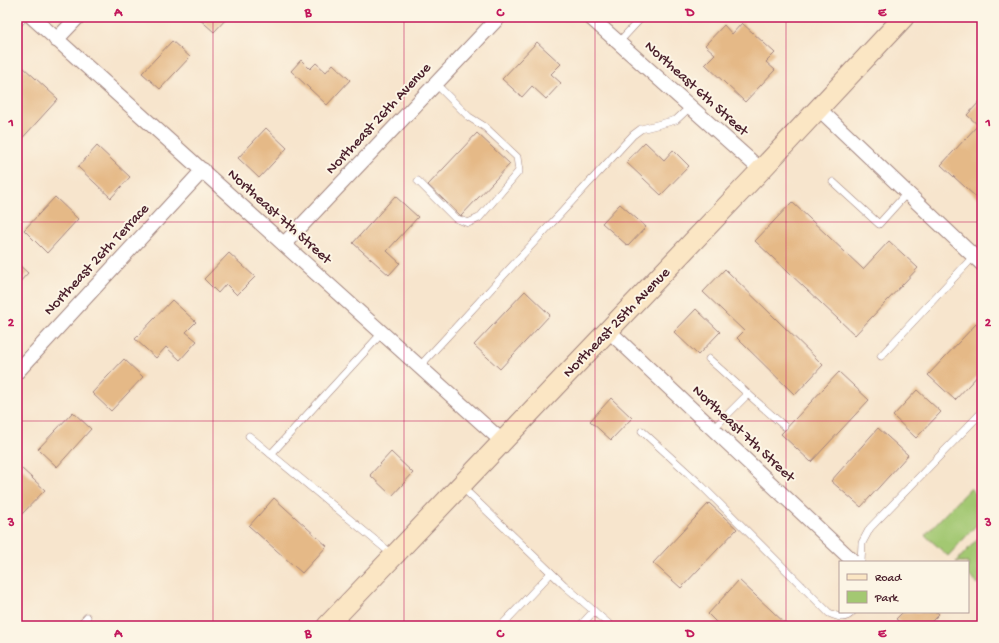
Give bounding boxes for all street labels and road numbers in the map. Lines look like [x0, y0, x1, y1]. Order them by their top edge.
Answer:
street label: Northeast 6th Street [640, 38, 753, 142]
street label: Northeast 26th Avenue [323, 59, 436, 179]
street label: Northeast 7th Street [223, 166, 336, 270]
street label: Northeast 26th Terrace [41, 200, 154, 320]
street label: Northeast 25th Avenue [560, 264, 675, 382]
street label: Northeast 7th Street [688, 382, 799, 488]

